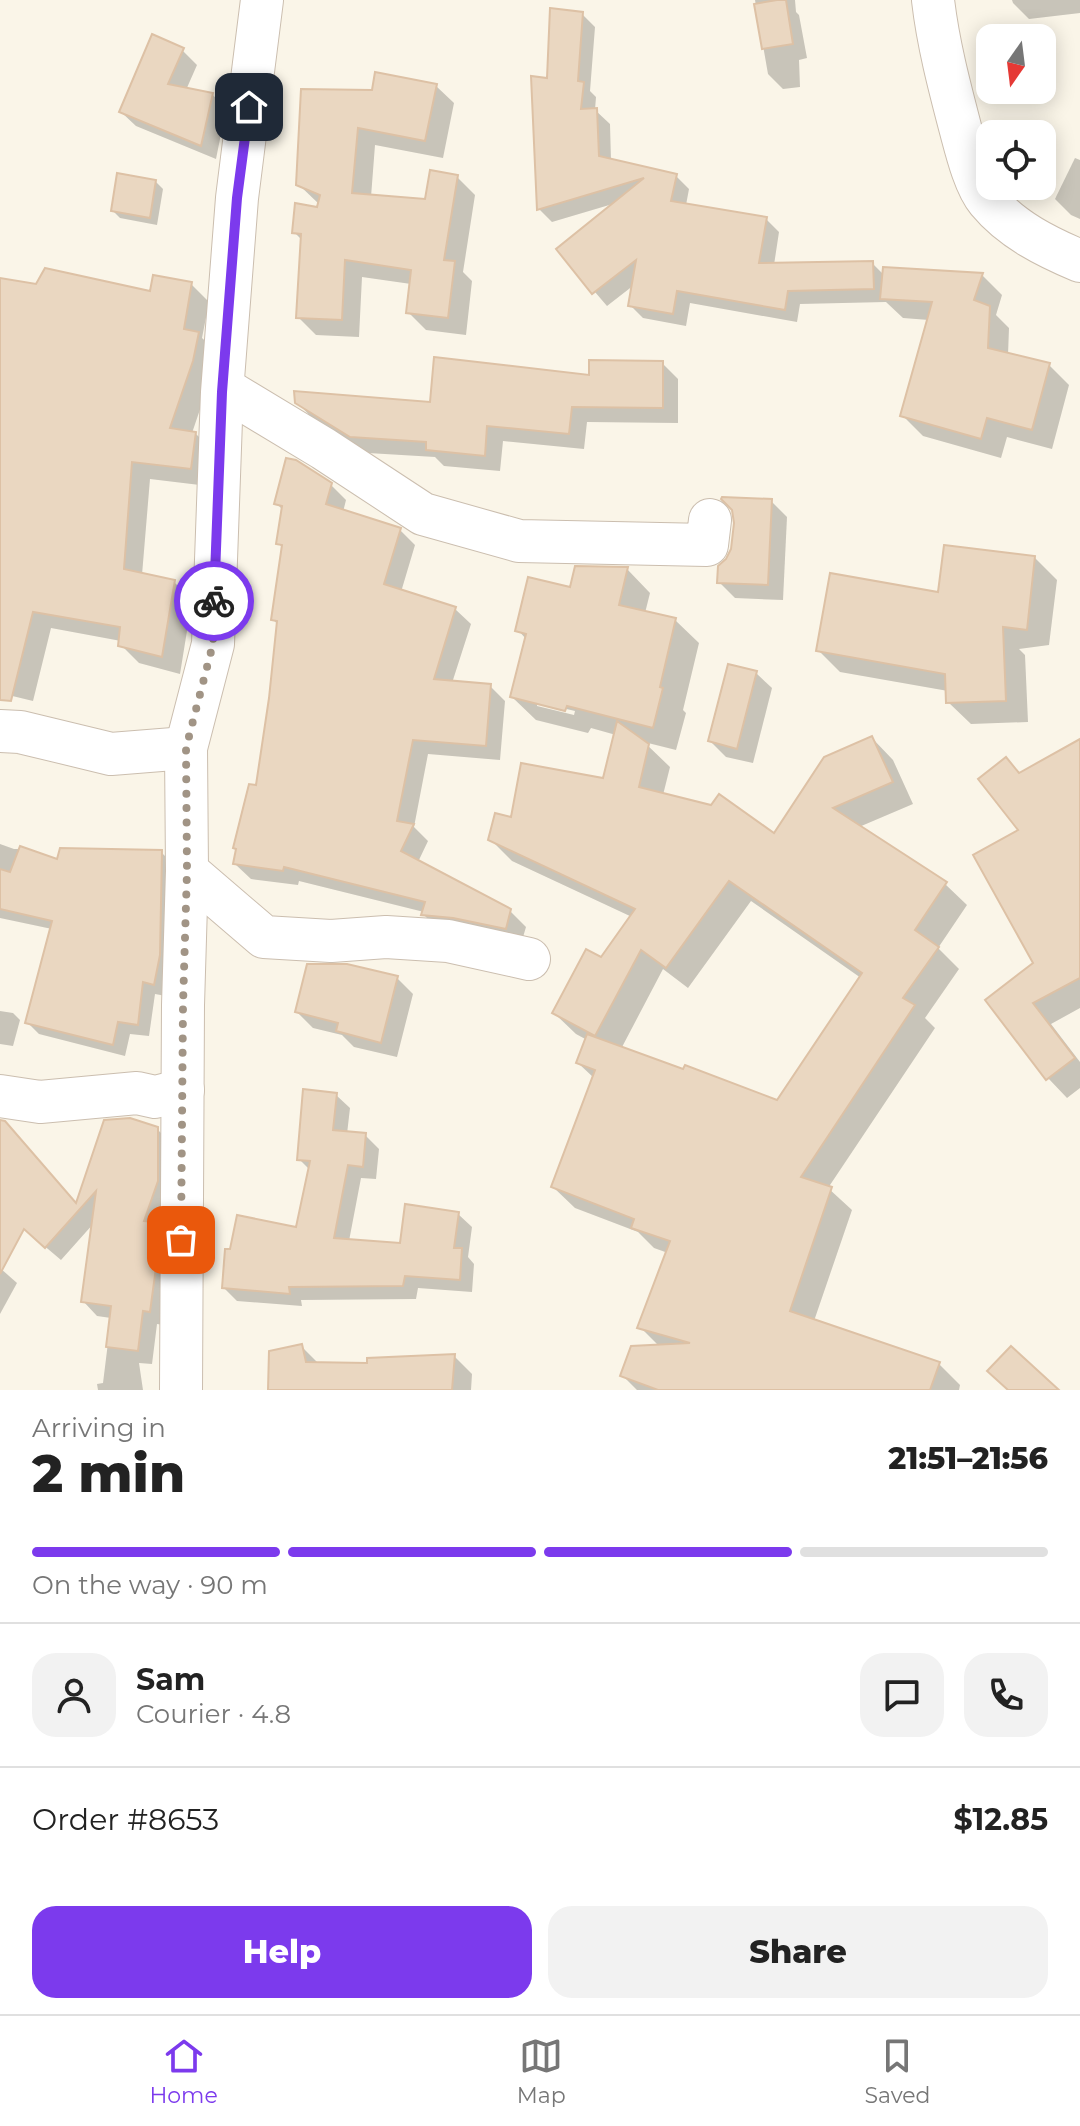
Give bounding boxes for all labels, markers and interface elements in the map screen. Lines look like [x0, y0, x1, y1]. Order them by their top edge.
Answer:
north arrow [976, 24, 1056, 104]
map controls [976, 24, 1056, 200]
pin [215, 73, 283, 141]
icon: home [227, 85, 271, 129]
button: locate [976, 120, 1056, 200]
courier [174, 561, 254, 641]
icon: bike [192, 579, 236, 623]
pin [147, 1206, 215, 1274]
icon: bag [159, 1218, 203, 1262]
text: Arriving in [32, 1412, 166, 1444]
text: 21:51–21:56 [888, 1440, 1048, 1477]
text: 2 min [32, 1442, 185, 1505]
text: On the way · 90 m [32, 1569, 268, 1601]
button: person [32, 1653, 116, 1737]
button: chat [860, 1653, 944, 1737]
button: phone [964, 1653, 1048, 1737]
text: Sam [136, 1661, 205, 1698]
text: Courier · 4.8 [136, 1698, 291, 1730]
text: Order #8653 [32, 1801, 219, 1838]
text: $12.85 [954, 1801, 1048, 1838]
button: Help [32, 1906, 532, 1998]
button: Share [548, 1906, 1048, 1998]
tab: Home [149, 2034, 218, 2109]
tab: Map [517, 2034, 566, 2109]
tab: Saved [864, 2034, 931, 2109]

